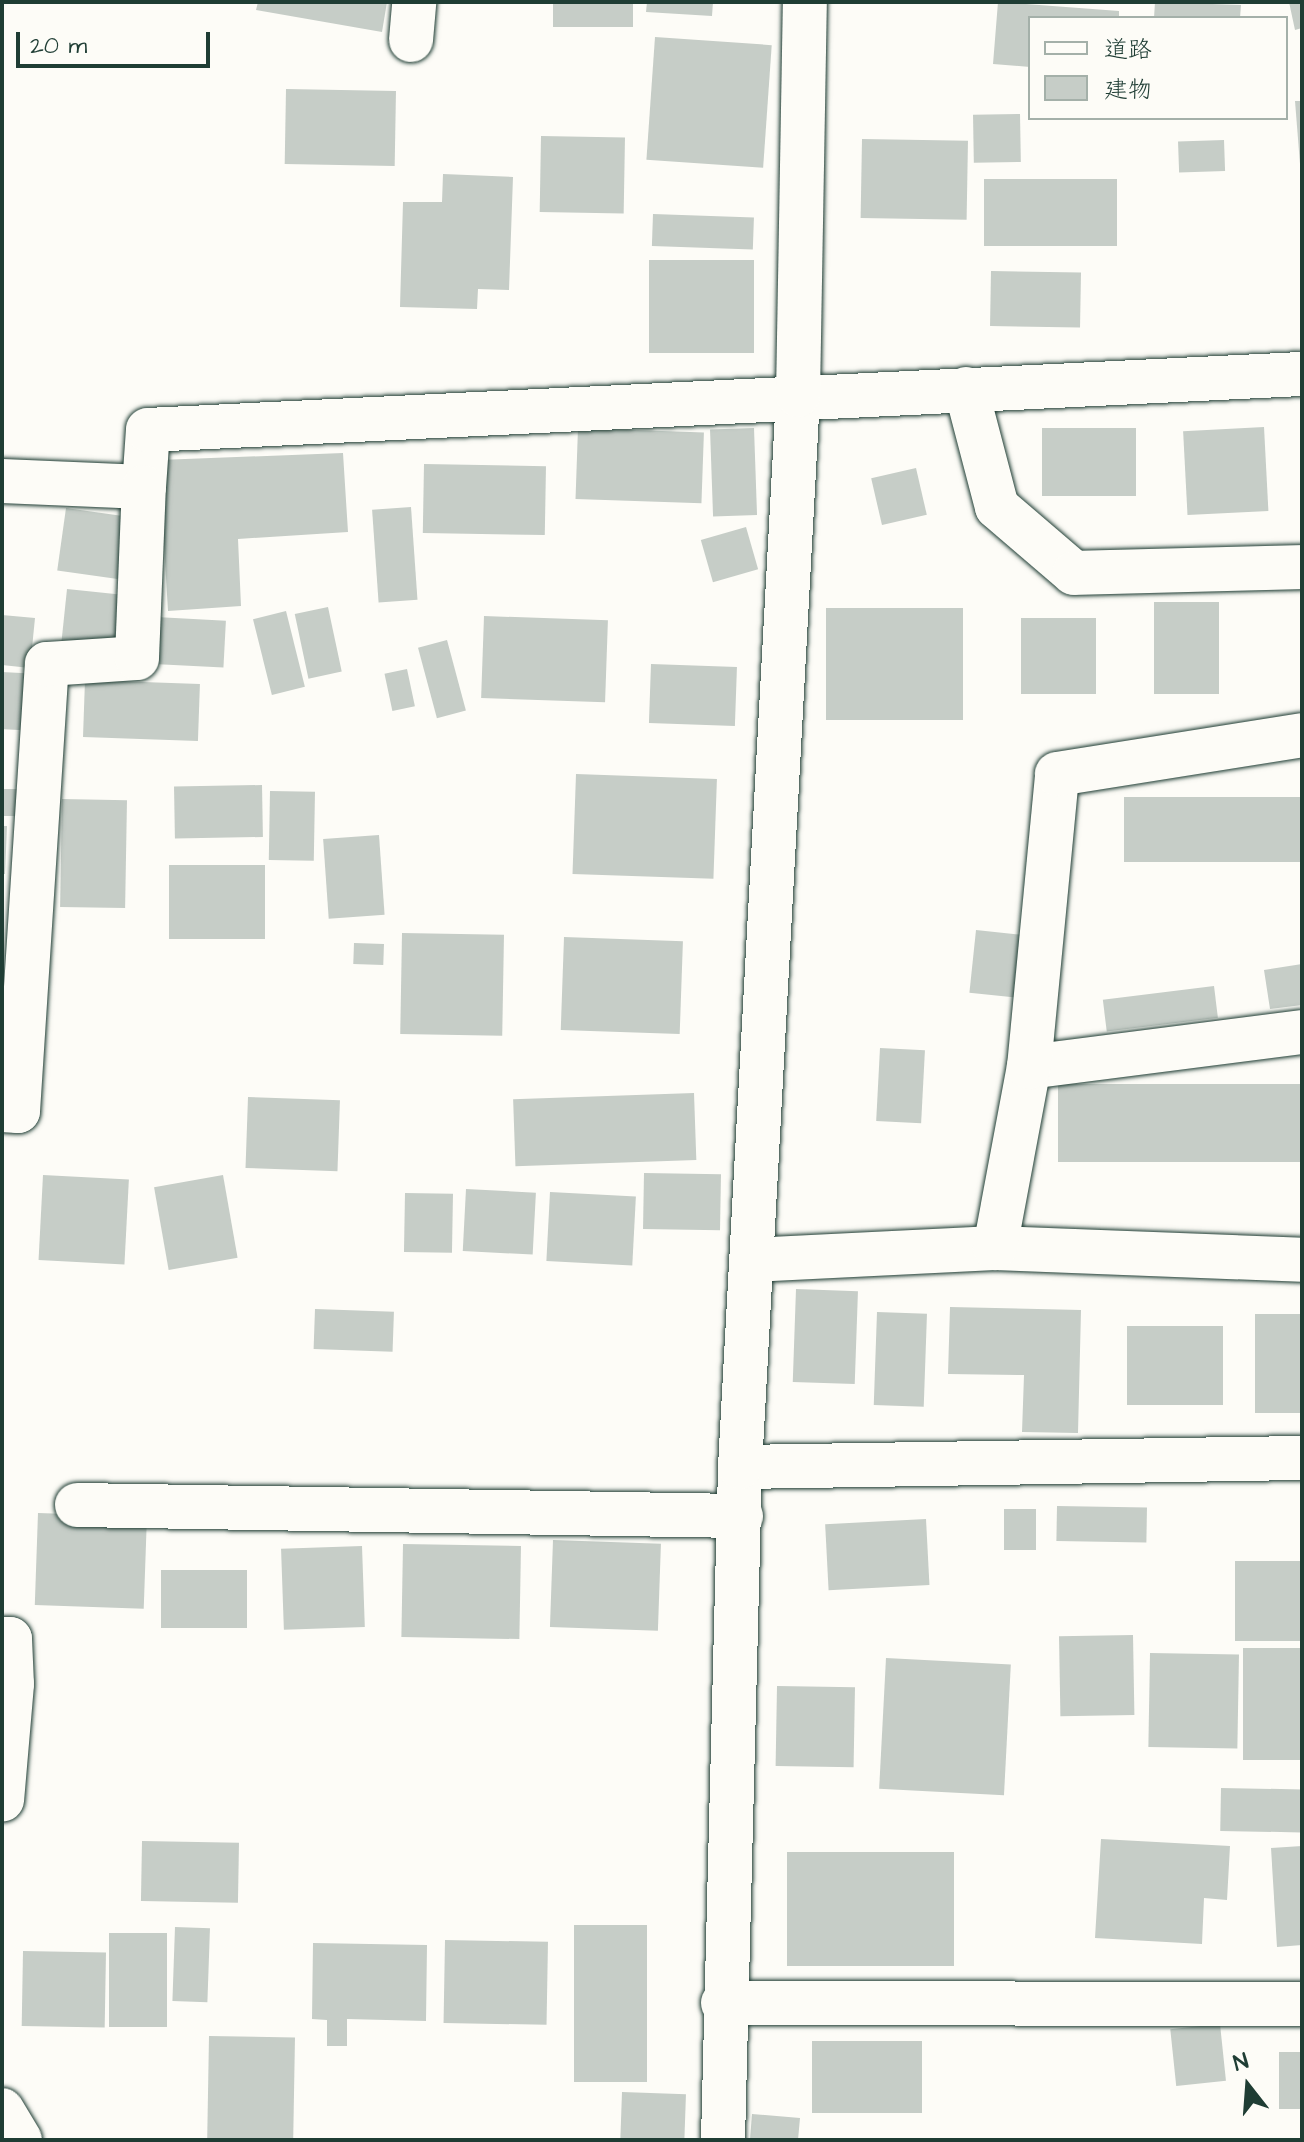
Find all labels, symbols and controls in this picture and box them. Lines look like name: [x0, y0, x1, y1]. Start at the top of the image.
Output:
scale bar: [20, 16, 214, 66]
legend: [1028, 16, 1288, 120]
text: 20 m: [30, 29, 87, 63]
text: 道路: [1104, 33, 1152, 67]
text: 建物: [1104, 73, 1152, 107]
north arrow: [1208, 2046, 1288, 2126]
text: N: [1230, 2046, 1252, 2079]

